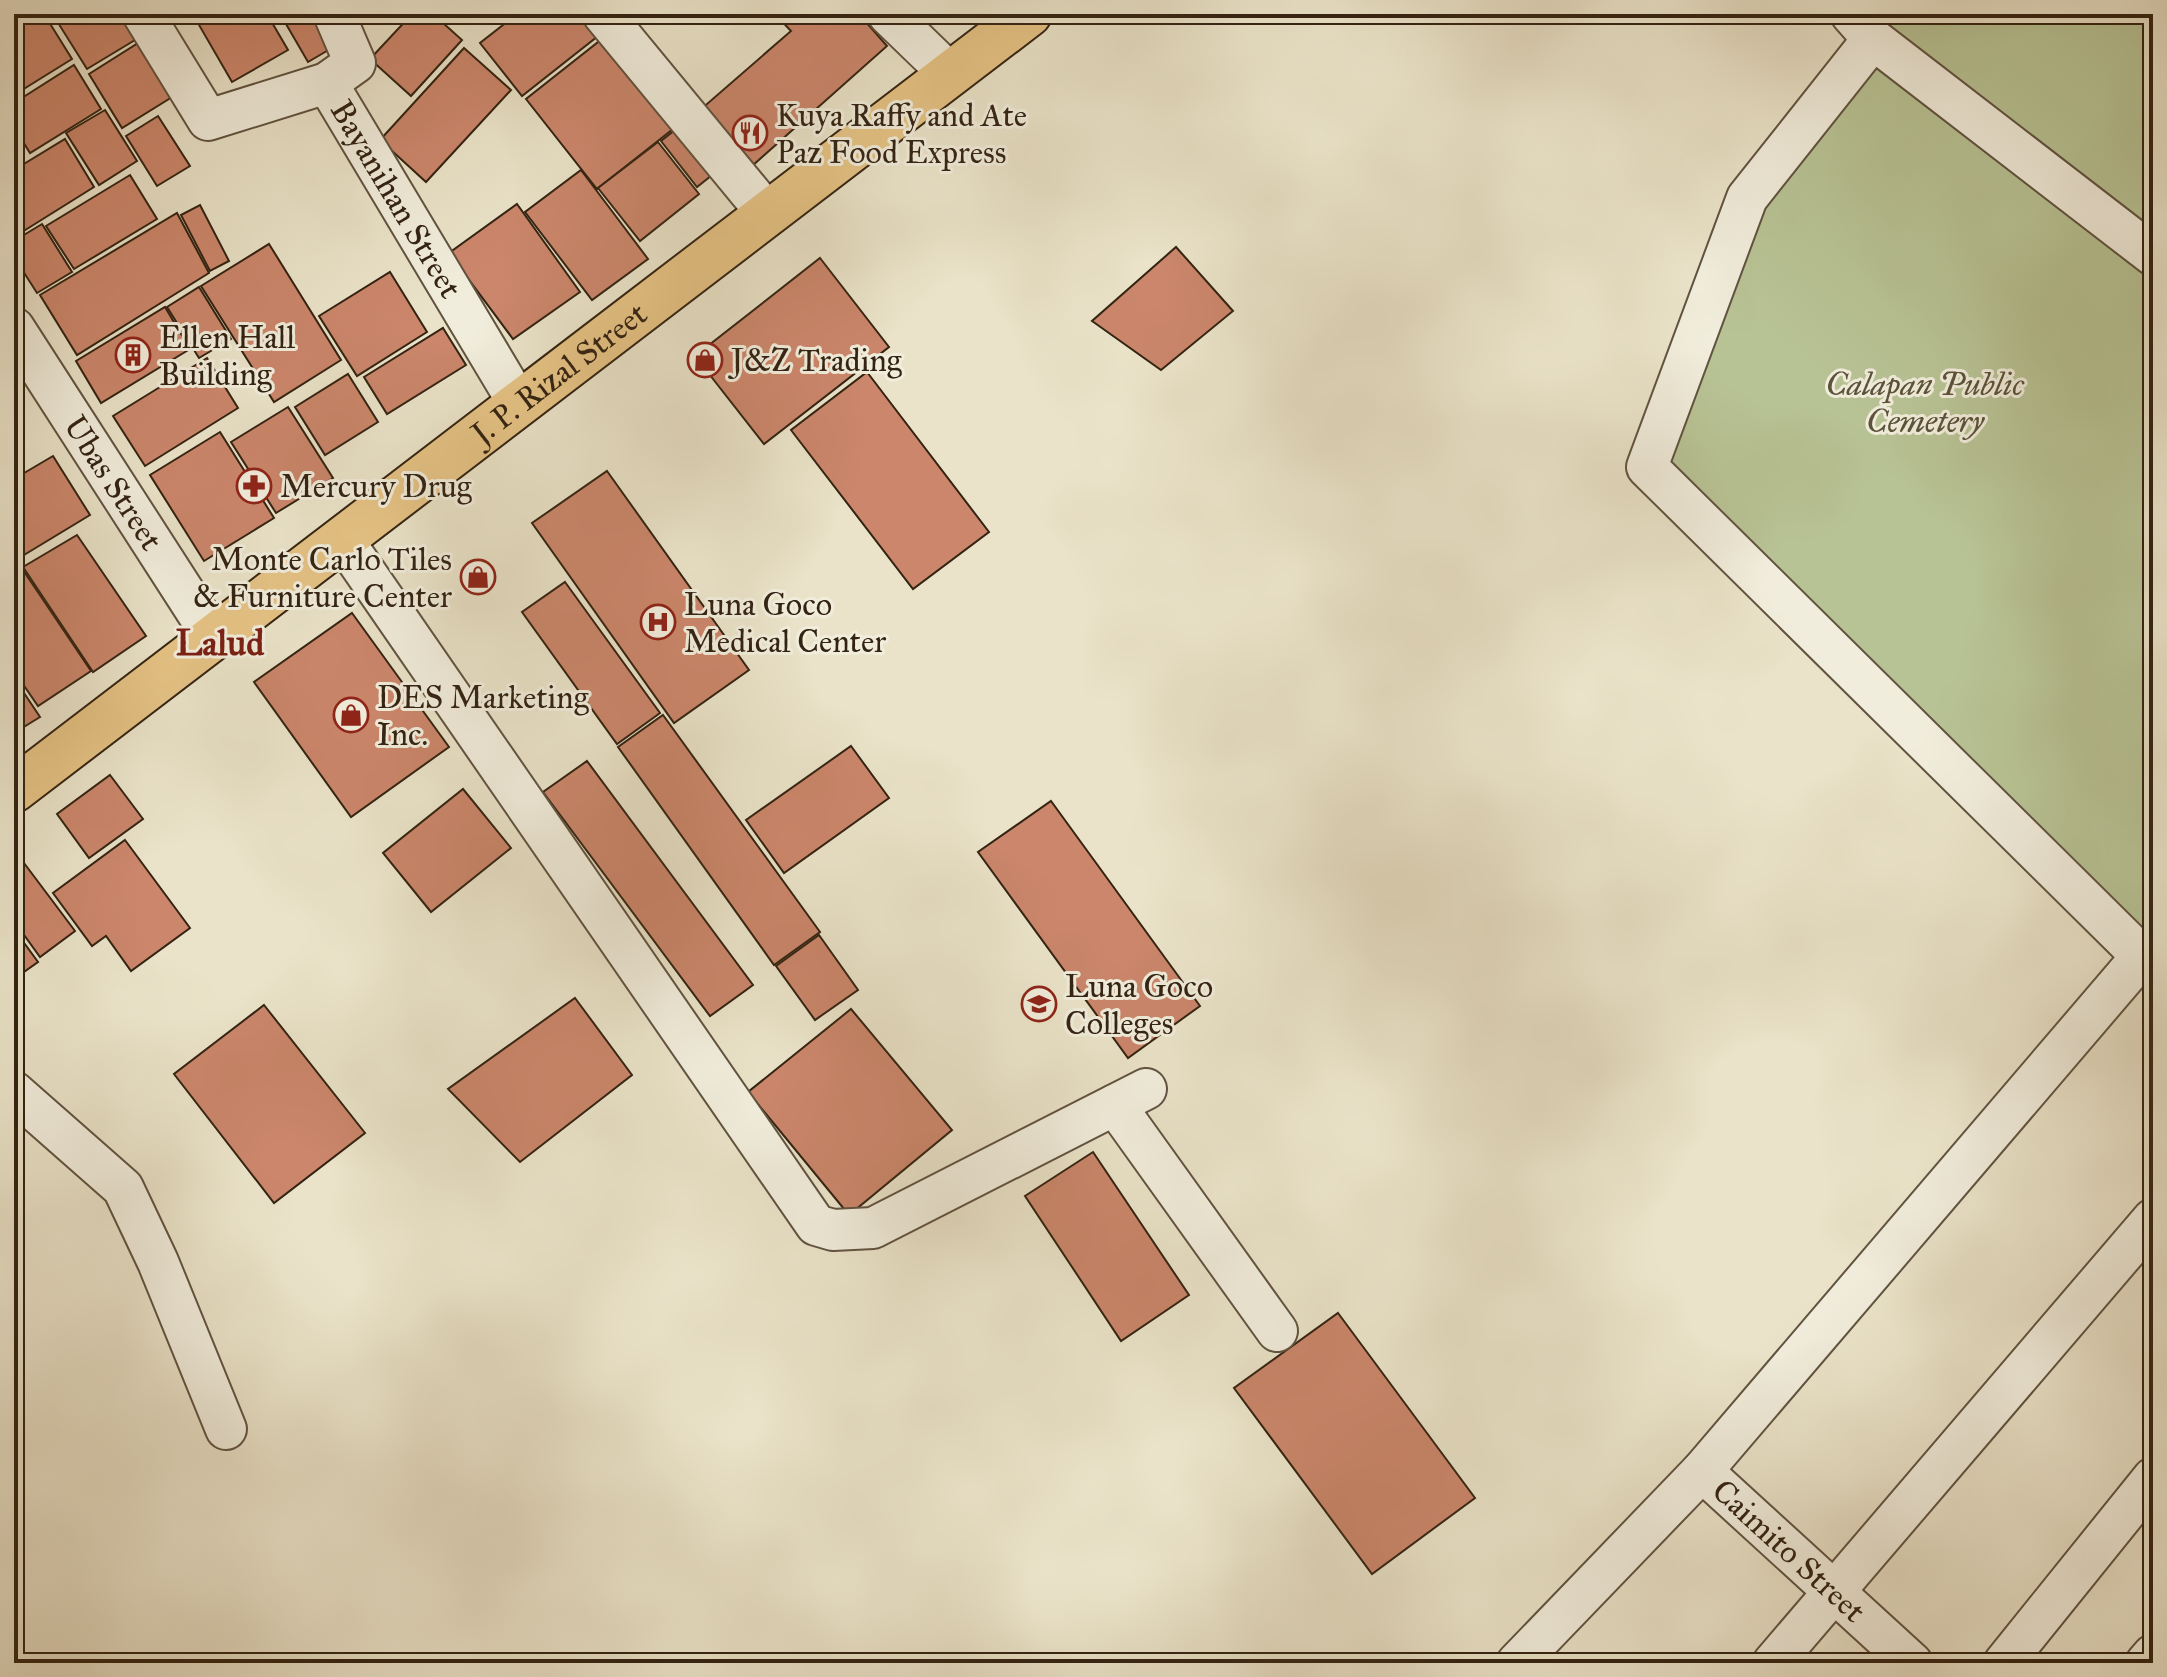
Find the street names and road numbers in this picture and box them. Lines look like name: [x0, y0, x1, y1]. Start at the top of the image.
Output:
street label: Bayanihan Street: [322, 93, 470, 305]
street label: J. P. Rizal Street: [461, 294, 655, 455]
street label: Ubas Street: [55, 408, 171, 558]
street label: Caimito Street: [1704, 1471, 1873, 1631]

